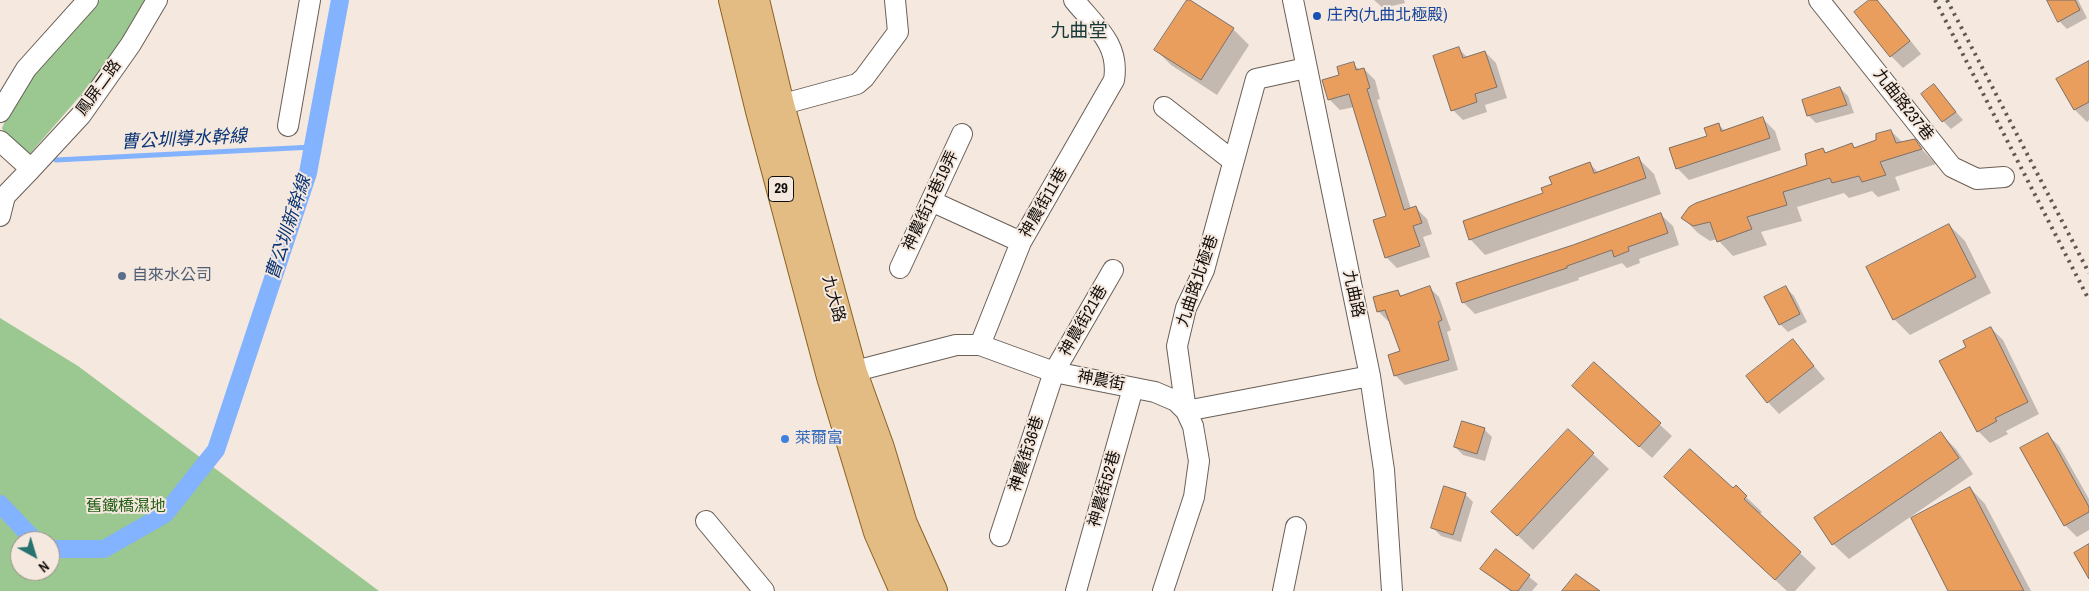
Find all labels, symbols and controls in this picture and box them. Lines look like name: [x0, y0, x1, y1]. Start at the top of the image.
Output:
place label: 庄內(九曲北極殿): [1327, 6, 1448, 26]
marker: 庄內(九曲北極殿): [1311, 10, 1323, 22]
district label: 九曲堂: [1051, 21, 1107, 43]
street label: 鳳屏二路: [72, 56, 126, 120]
street label: 九曲路237巷: [1869, 65, 1937, 145]
water label: 曹公圳導水幹線: [121, 126, 247, 154]
street label: 神農街11巷19弄: [899, 148, 963, 254]
street label: 神農街11巷: [1016, 165, 1072, 241]
water label: 曹公圳新幹線: [262, 173, 316, 283]
road number: 29: [768, 176, 794, 202]
street label: 九曲路北極巷: [1173, 232, 1223, 330]
place label: 自來水公司: [132, 266, 212, 286]
street label: 九曲路: [1339, 269, 1367, 319]
marker: 自來水公司: [116, 270, 128, 282]
street label: 九大路: [818, 273, 848, 325]
street label: 神農街21巷: [1056, 282, 1112, 360]
street label: 神農街: [1076, 367, 1126, 395]
street label: 神農街36巷: [1006, 414, 1048, 494]
place label: 萊爾富: [795, 429, 843, 449]
marker: 萊爾富: [779, 433, 791, 445]
street label: 神農街52巷: [1085, 449, 1125, 529]
park label: 舊鐵橋濕地: [86, 497, 166, 517]
north arrow: [10, 531, 60, 581]
text: N: [35, 557, 53, 576]

